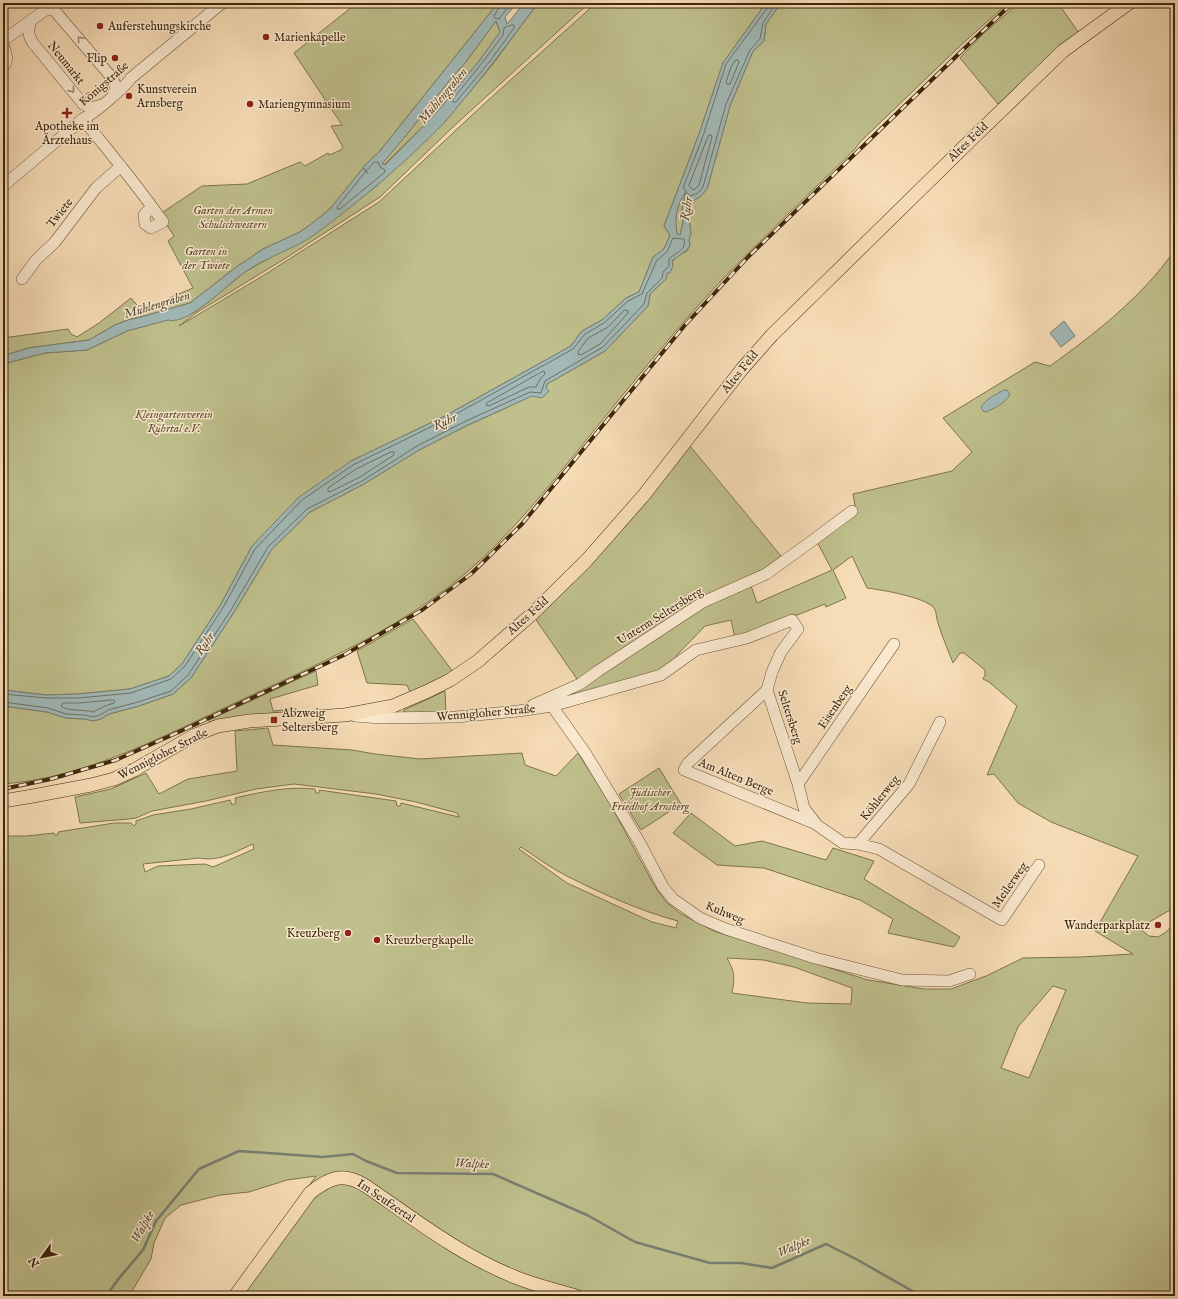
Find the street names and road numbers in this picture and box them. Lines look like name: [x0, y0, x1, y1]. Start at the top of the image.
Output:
street label: Neumarkt: [44, 38, 88, 88]
street label: Königstraße: [76, 58, 132, 110]
street label: Altes Feld: [944, 119, 992, 166]
street label: Twiete: [44, 195, 77, 231]
street label: Altes Feld: [718, 347, 762, 397]
street label: Unterm Seltersberg: [614, 583, 706, 648]
street label: Altes Feld: [503, 593, 552, 639]
street label: Eisenberg: [815, 681, 856, 732]
street label: Seltersberg: [774, 688, 806, 746]
street label: Wennigloher Straße: [436, 701, 536, 725]
street label: Wennigloher Straße: [116, 725, 211, 783]
street label: Am Alten Berge: [695, 755, 776, 799]
street label: Köhlerweg: [857, 772, 903, 824]
street label: Meilerweg: [989, 859, 1032, 911]
street label: Kuhweg: [703, 898, 747, 928]
street label: Im Seufzertal: [354, 1176, 419, 1226]

